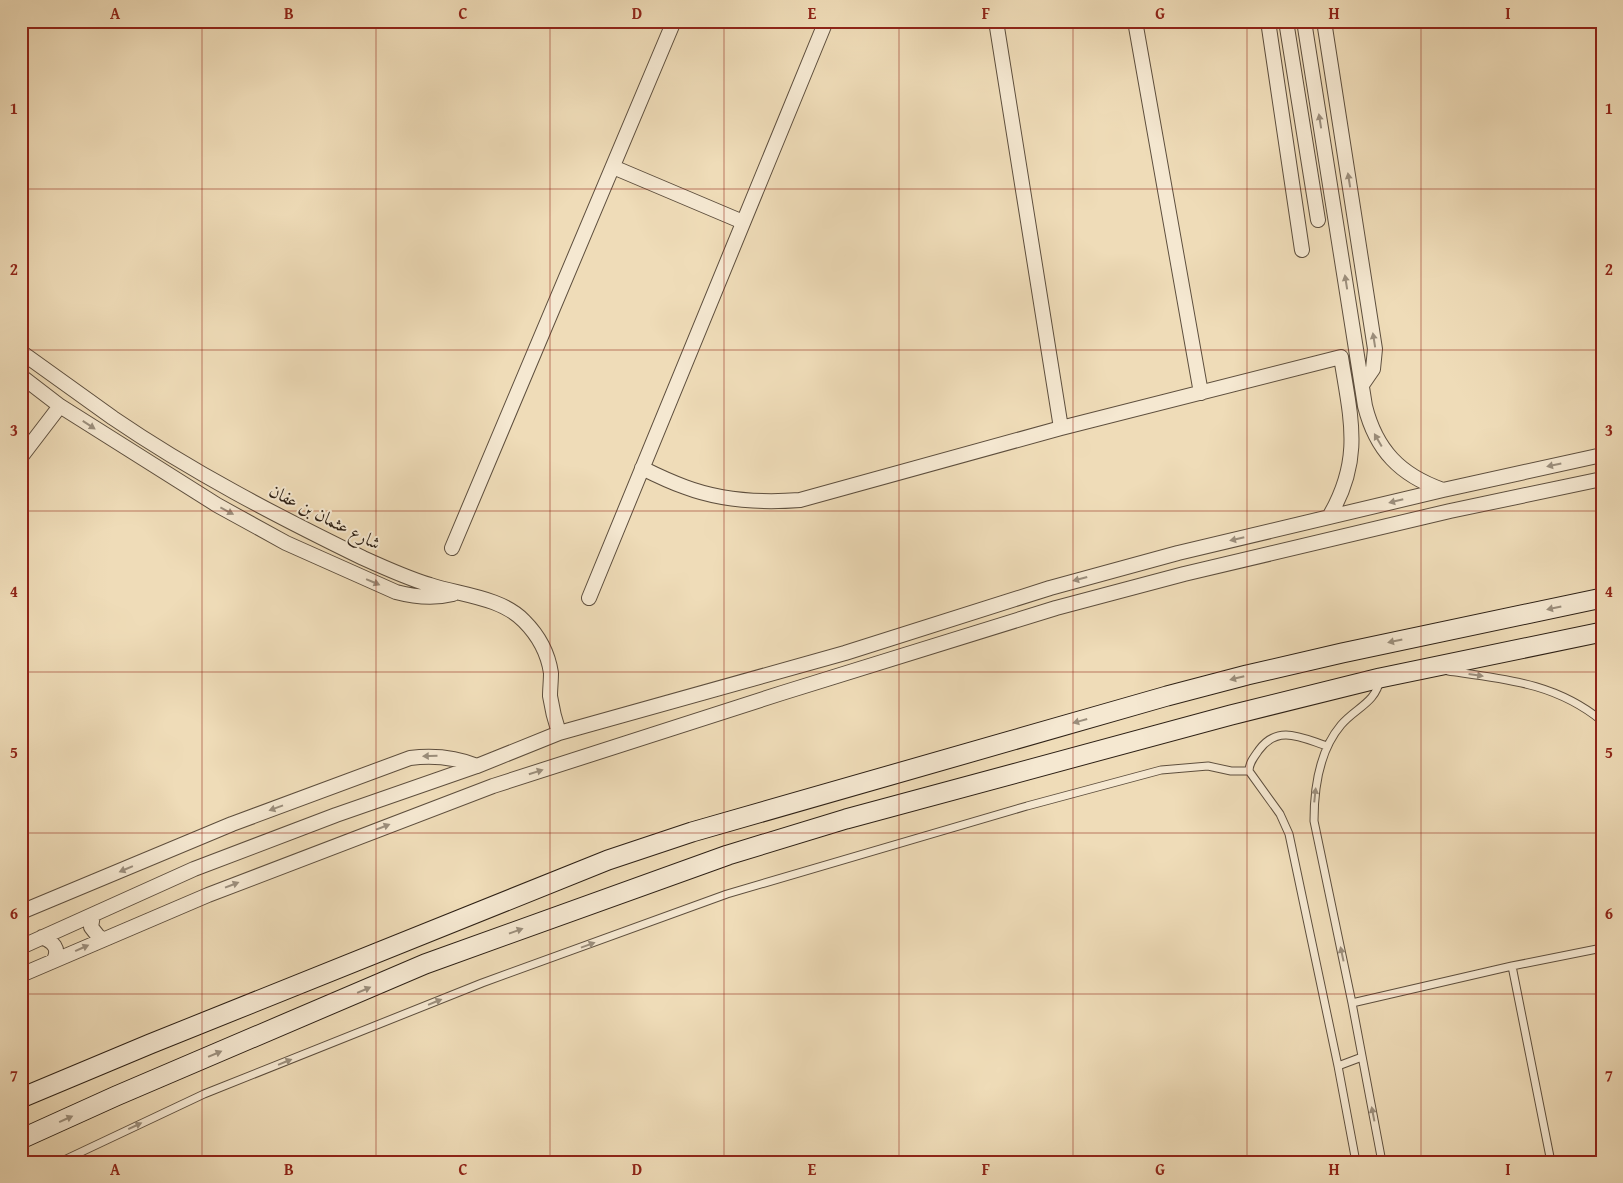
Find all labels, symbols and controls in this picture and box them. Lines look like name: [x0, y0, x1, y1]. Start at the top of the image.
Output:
text: A: [110, 1, 121, 25]
text: B: [284, 1, 294, 25]
text: C: [458, 1, 468, 25]
text: D: [632, 1, 642, 25]
text: E: [808, 1, 817, 25]
text: F: [982, 1, 990, 25]
text: G: [1155, 1, 1165, 25]
text: H: [1328, 1, 1340, 25]
text: I: [1505, 1, 1511, 25]
text: 1: [10, 96, 18, 120]
text: 1: [1605, 96, 1613, 120]
one-way arrow: [1316, 113, 1324, 129]
one-way arrow: [1345, 171, 1353, 187]
text: 2: [10, 257, 18, 281]
text: 2: [1605, 257, 1613, 281]
one-way arrow: [1341, 273, 1349, 289]
one-way arrow: [1370, 332, 1378, 348]
text: 3: [10, 418, 18, 442]
text: 3: [1605, 418, 1613, 442]
one-way arrow: [83, 420, 96, 430]
one-way arrow: [1374, 433, 1383, 447]
one-way arrow: [1546, 462, 1562, 470]
street label: شارع عثمان بن عفان: [264, 477, 386, 558]
one-way arrow: [1388, 497, 1403, 505]
one-way arrow: [220, 507, 234, 515]
one-way arrow: [1230, 535, 1245, 543]
one-way arrow: [1073, 576, 1088, 584]
one-way arrow: [366, 578, 380, 586]
text: 4: [10, 579, 18, 603]
text: 4: [1605, 579, 1613, 603]
one-way arrow: [1546, 604, 1562, 612]
one-way arrow: [1388, 637, 1403, 645]
one-way arrow: [1468, 671, 1484, 679]
one-way arrow: [1229, 674, 1244, 682]
one-way arrow: [1072, 717, 1087, 725]
text: 5: [10, 740, 18, 764]
text: 5: [1605, 740, 1613, 764]
one-way arrow: [422, 753, 438, 761]
one-way arrow: [529, 767, 544, 775]
one-way arrow: [1311, 786, 1319, 802]
one-way arrow: [269, 804, 283, 812]
one-way arrow: [376, 823, 391, 830]
one-way arrow: [119, 865, 133, 873]
one-way arrow: [225, 881, 239, 889]
text: 6: [10, 901, 18, 925]
text: 6: [1605, 901, 1613, 925]
one-way arrow: [508, 927, 523, 934]
one-way arrow: [580, 941, 595, 948]
one-way arrow: [75, 944, 89, 952]
one-way arrow: [1337, 946, 1345, 962]
one-way arrow: [357, 986, 372, 994]
one-way arrow: [428, 997, 443, 1005]
one-way arrow: [208, 1049, 222, 1057]
one-way arrow: [278, 1058, 293, 1066]
text: 7: [10, 1063, 18, 1087]
text: 7: [1605, 1063, 1613, 1087]
one-way arrow: [1368, 1105, 1376, 1121]
one-way arrow: [59, 1114, 73, 1122]
one-way arrow: [128, 1122, 143, 1131]
text: A: [110, 1157, 121, 1181]
text: B: [284, 1157, 294, 1181]
text: C: [458, 1157, 468, 1181]
text: D: [632, 1157, 642, 1181]
text: E: [808, 1157, 817, 1181]
text: F: [982, 1157, 990, 1181]
text: G: [1155, 1157, 1165, 1181]
text: H: [1328, 1157, 1340, 1181]
text: I: [1505, 1157, 1511, 1181]

